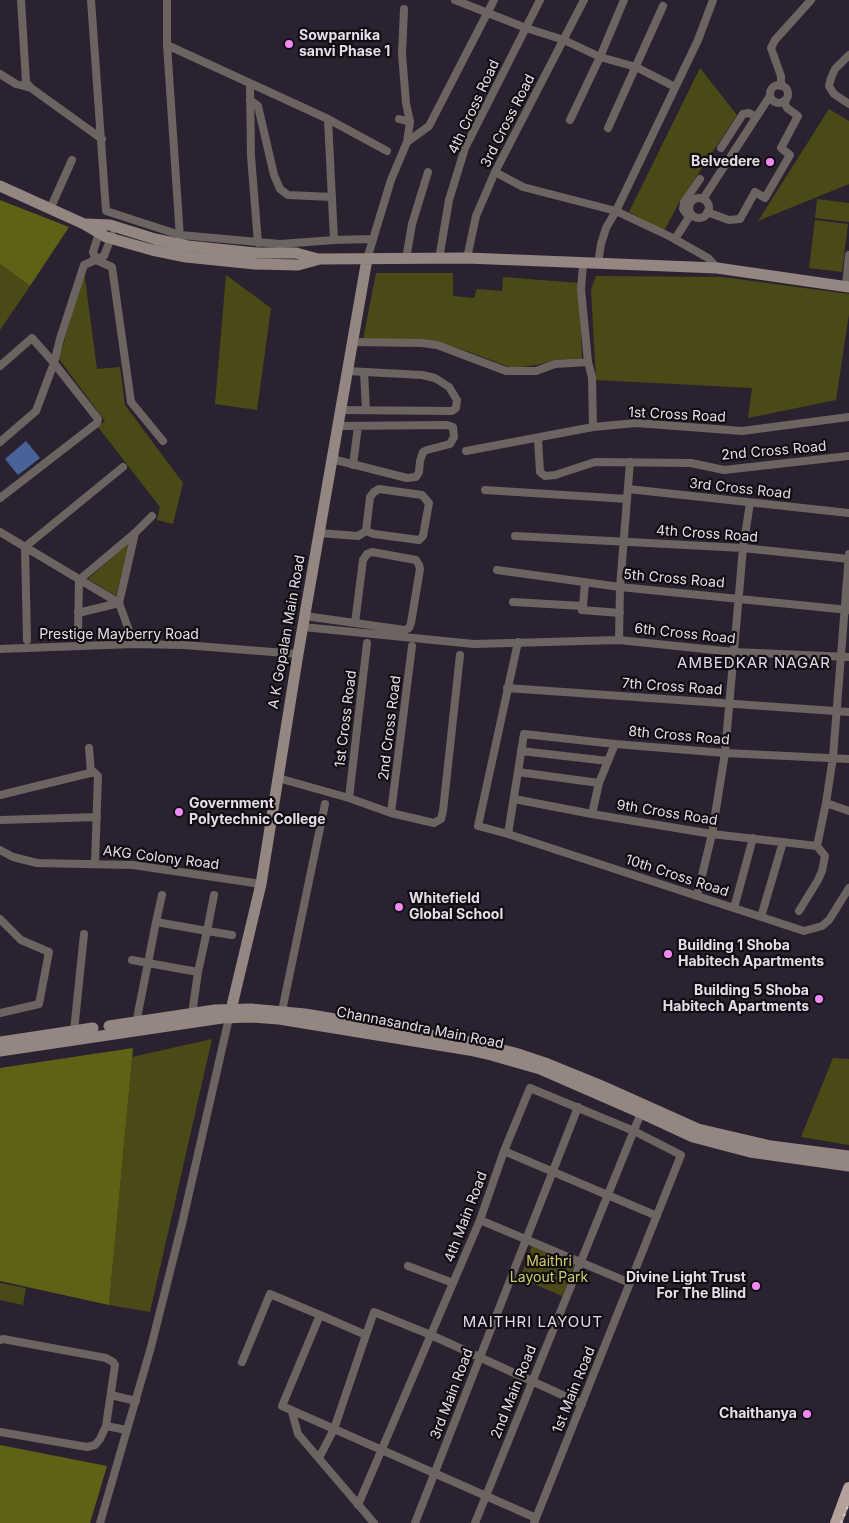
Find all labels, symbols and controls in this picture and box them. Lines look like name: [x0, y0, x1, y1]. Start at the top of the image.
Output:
place label: Sowparnika sanvi Phase 1: [299, 28, 390, 60]
marker: Sowparnika sanvi Phase 1: [283, 38, 295, 50]
street label: 4th Cross Road: [445, 57, 503, 157]
street label: 3rd Cross Road: [477, 72, 539, 170]
place label: Belvedere: [691, 154, 760, 170]
marker: Belvedere: [764, 156, 776, 168]
street label: 1st Cross Road: [628, 404, 726, 426]
street label: 2nd Cross Road: [721, 438, 827, 464]
street label: 3rd Cross Road: [688, 475, 792, 503]
street label: 4th Cross Road: [656, 522, 758, 546]
street label: A K Gopalan Main Road: [265, 554, 309, 710]
street label: 5th Cross Road: [623, 566, 725, 592]
street label: 6th Cross Road: [634, 620, 736, 648]
street label: Prestige Mayberry Road: [39, 627, 199, 643]
district label: AMBEDKAR NAGAR: [675, 654, 833, 672]
street label: 1st Cross Road: [332, 669, 360, 769]
street label: 2nd Cross Road: [375, 675, 405, 781]
street label: 7th Cross Road: [621, 675, 723, 699]
street label: 8th Cross Road: [628, 723, 730, 749]
place label: Government Polytechnic College: [189, 796, 326, 829]
street label: 9th Cross Road: [615, 797, 719, 829]
marker: Government Polytechnic College: [173, 806, 185, 818]
street label: AKG Colony Road: [102, 843, 220, 873]
street label: 10th Cross Road: [623, 851, 731, 901]
place label: Whitefield Global School: [409, 891, 503, 924]
marker: Whitefield Global School: [393, 901, 405, 913]
place label: Building 1 Shoba Habitech Apartments: [678, 938, 824, 970]
marker: Building 1 Shoba Habitech Apartments: [662, 948, 674, 960]
place label: Building 5 Shoba Habitech Apartments: [663, 983, 809, 1016]
marker: Building 5 Shoba Habitech Apartments: [813, 993, 825, 1005]
street label: Channasandra Main Road: [335, 1004, 505, 1052]
street label: 4th Main Road: [441, 1169, 491, 1265]
park label: Maithri Layout Park: [510, 1254, 588, 1286]
place label: Divine Light Trust For The Blind: [626, 1270, 746, 1302]
marker: Divine Light Trust For The Blind: [750, 1280, 762, 1292]
district label: MAITHRI LAYOUT: [461, 1313, 605, 1331]
street label: 2nd Main Road: [488, 1343, 540, 1441]
street label: 1st Main Road: [549, 1344, 599, 1436]
street label: 3rd Main Road: [427, 1346, 477, 1442]
place label: Chaithanya: [719, 1406, 797, 1422]
marker: Chaithanya: [801, 1408, 813, 1420]

